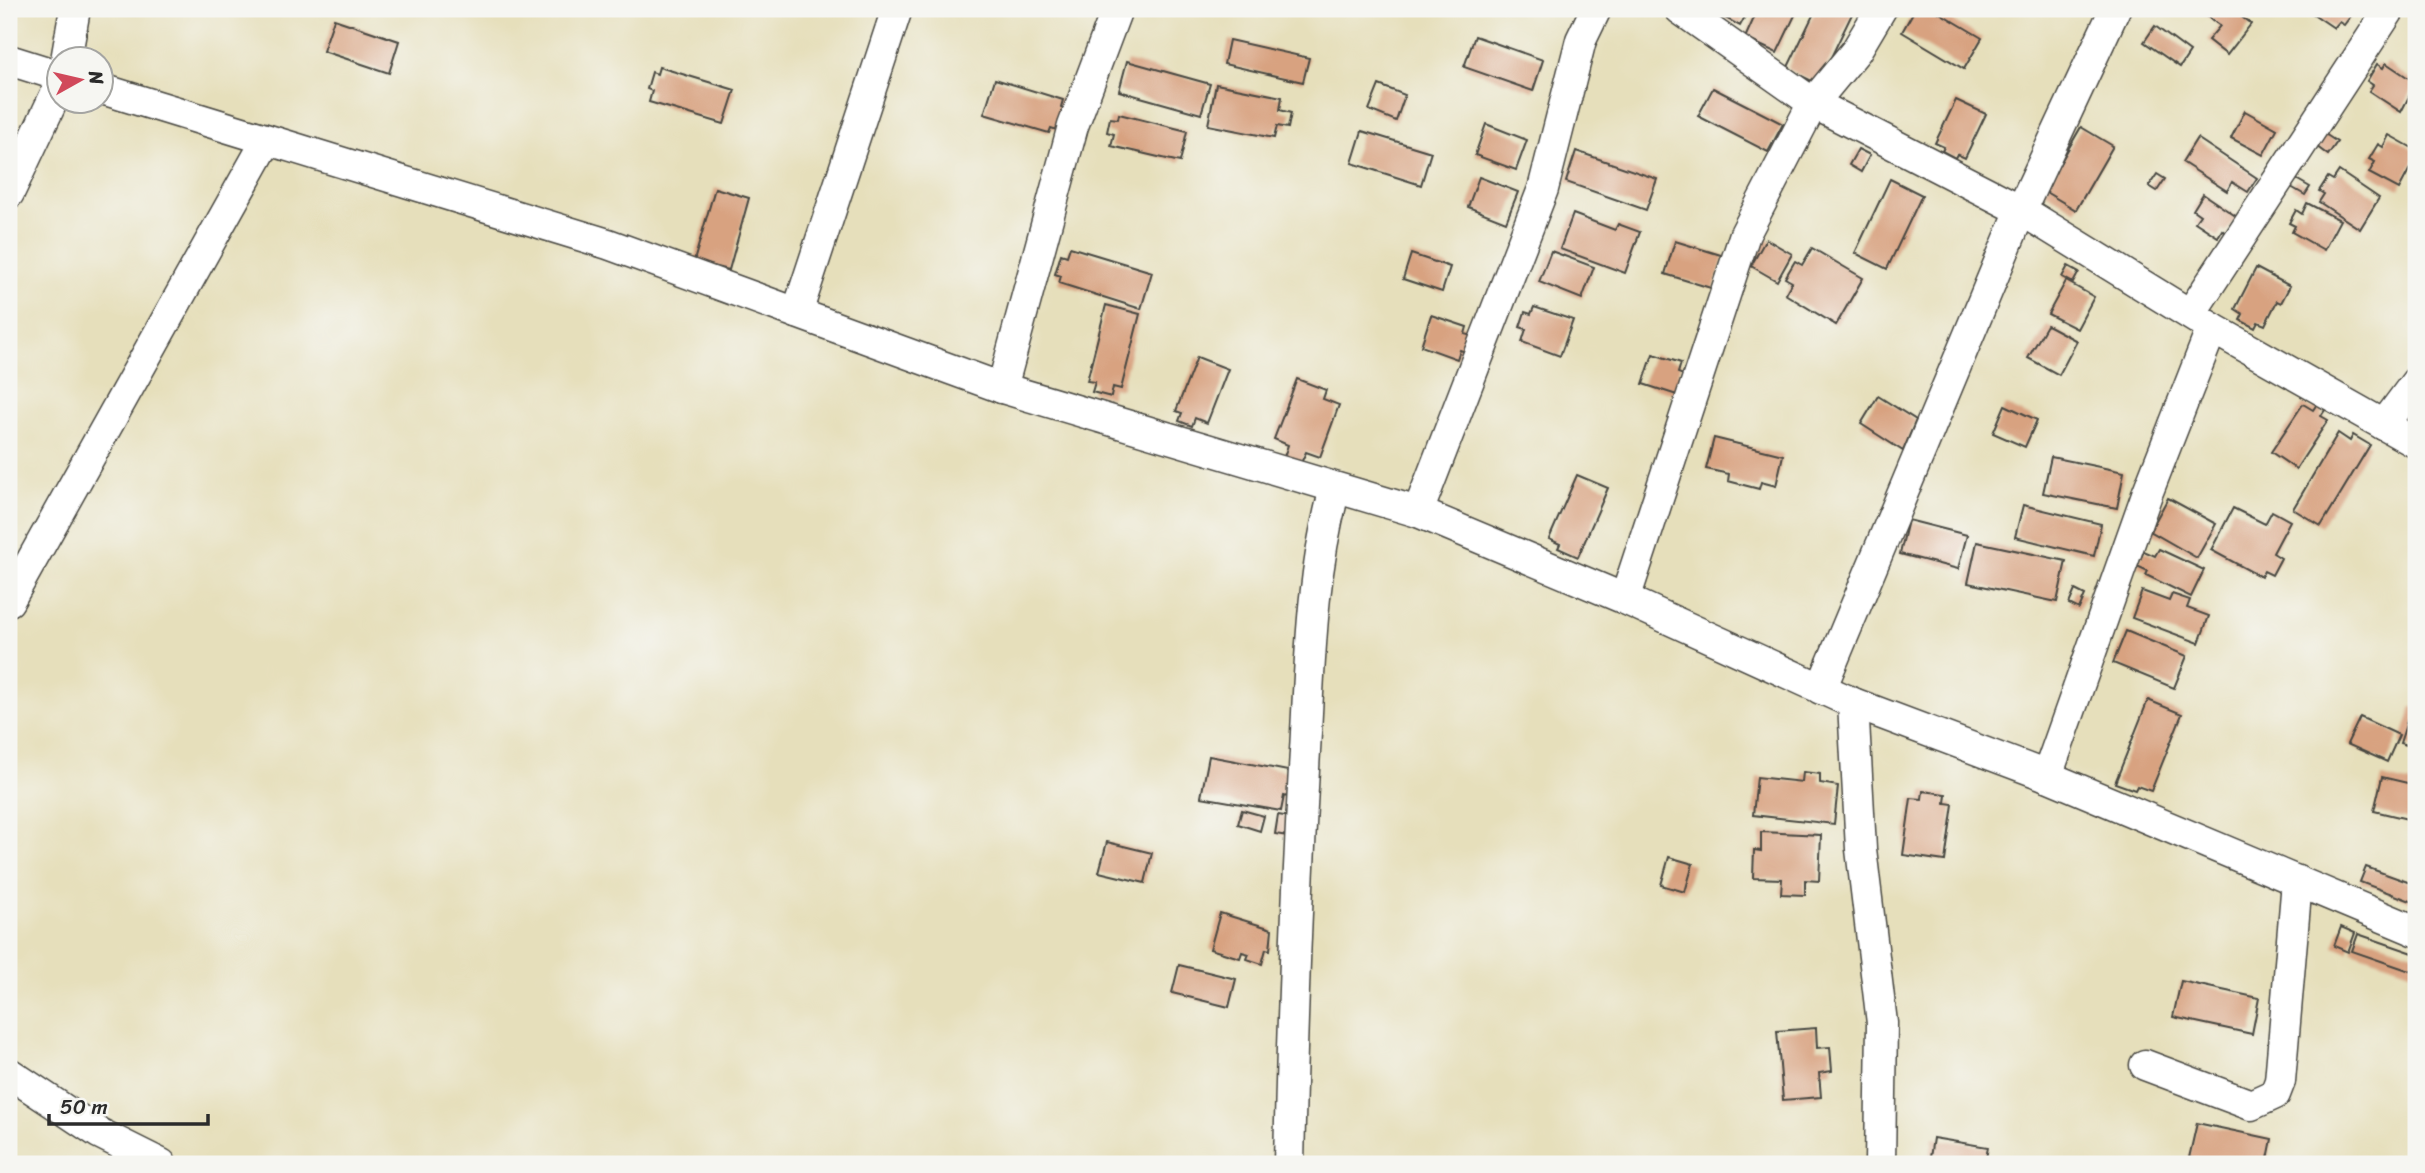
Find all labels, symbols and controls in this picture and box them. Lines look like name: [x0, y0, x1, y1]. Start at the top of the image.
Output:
north arrow: [46, 46, 116, 116]
text: N: [79, 68, 114, 87]
scale bar: [49, 1082, 208, 1126]
text: 50 m: [60, 1088, 108, 1126]

